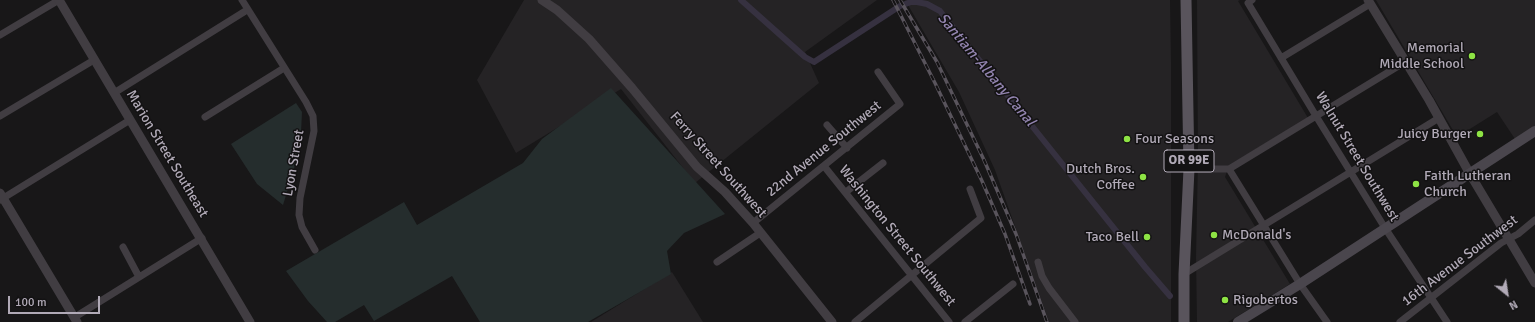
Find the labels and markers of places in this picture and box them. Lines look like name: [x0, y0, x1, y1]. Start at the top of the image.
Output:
place label: Memorial Middle School: [1379, 40, 1464, 72]
marker: Memorial Middle School: [1467, 51, 1477, 61]
place label: Juicy Burger: [1397, 126, 1472, 142]
marker: Juicy Burger: [1475, 129, 1485, 139]
place label: Four Seasons: [1135, 131, 1214, 147]
marker: Four Seasons: [1122, 134, 1132, 144]
place label: Dutch Bros. Coffee: [1066, 161, 1135, 194]
place label: Faith Lutheran Church: [1424, 168, 1511, 200]
marker: Dutch Bros. Coffee: [1138, 172, 1148, 182]
marker: Faith Lutheran Church: [1411, 179, 1421, 189]
place label: McDonald's: [1222, 227, 1291, 243]
place label: Taco Bell: [1086, 229, 1139, 245]
marker: McDonald's: [1209, 230, 1219, 240]
marker: Taco Bell: [1142, 232, 1152, 242]
place label: Rigobertos: [1233, 292, 1298, 308]
marker: Rigobertos: [1220, 295, 1230, 305]

